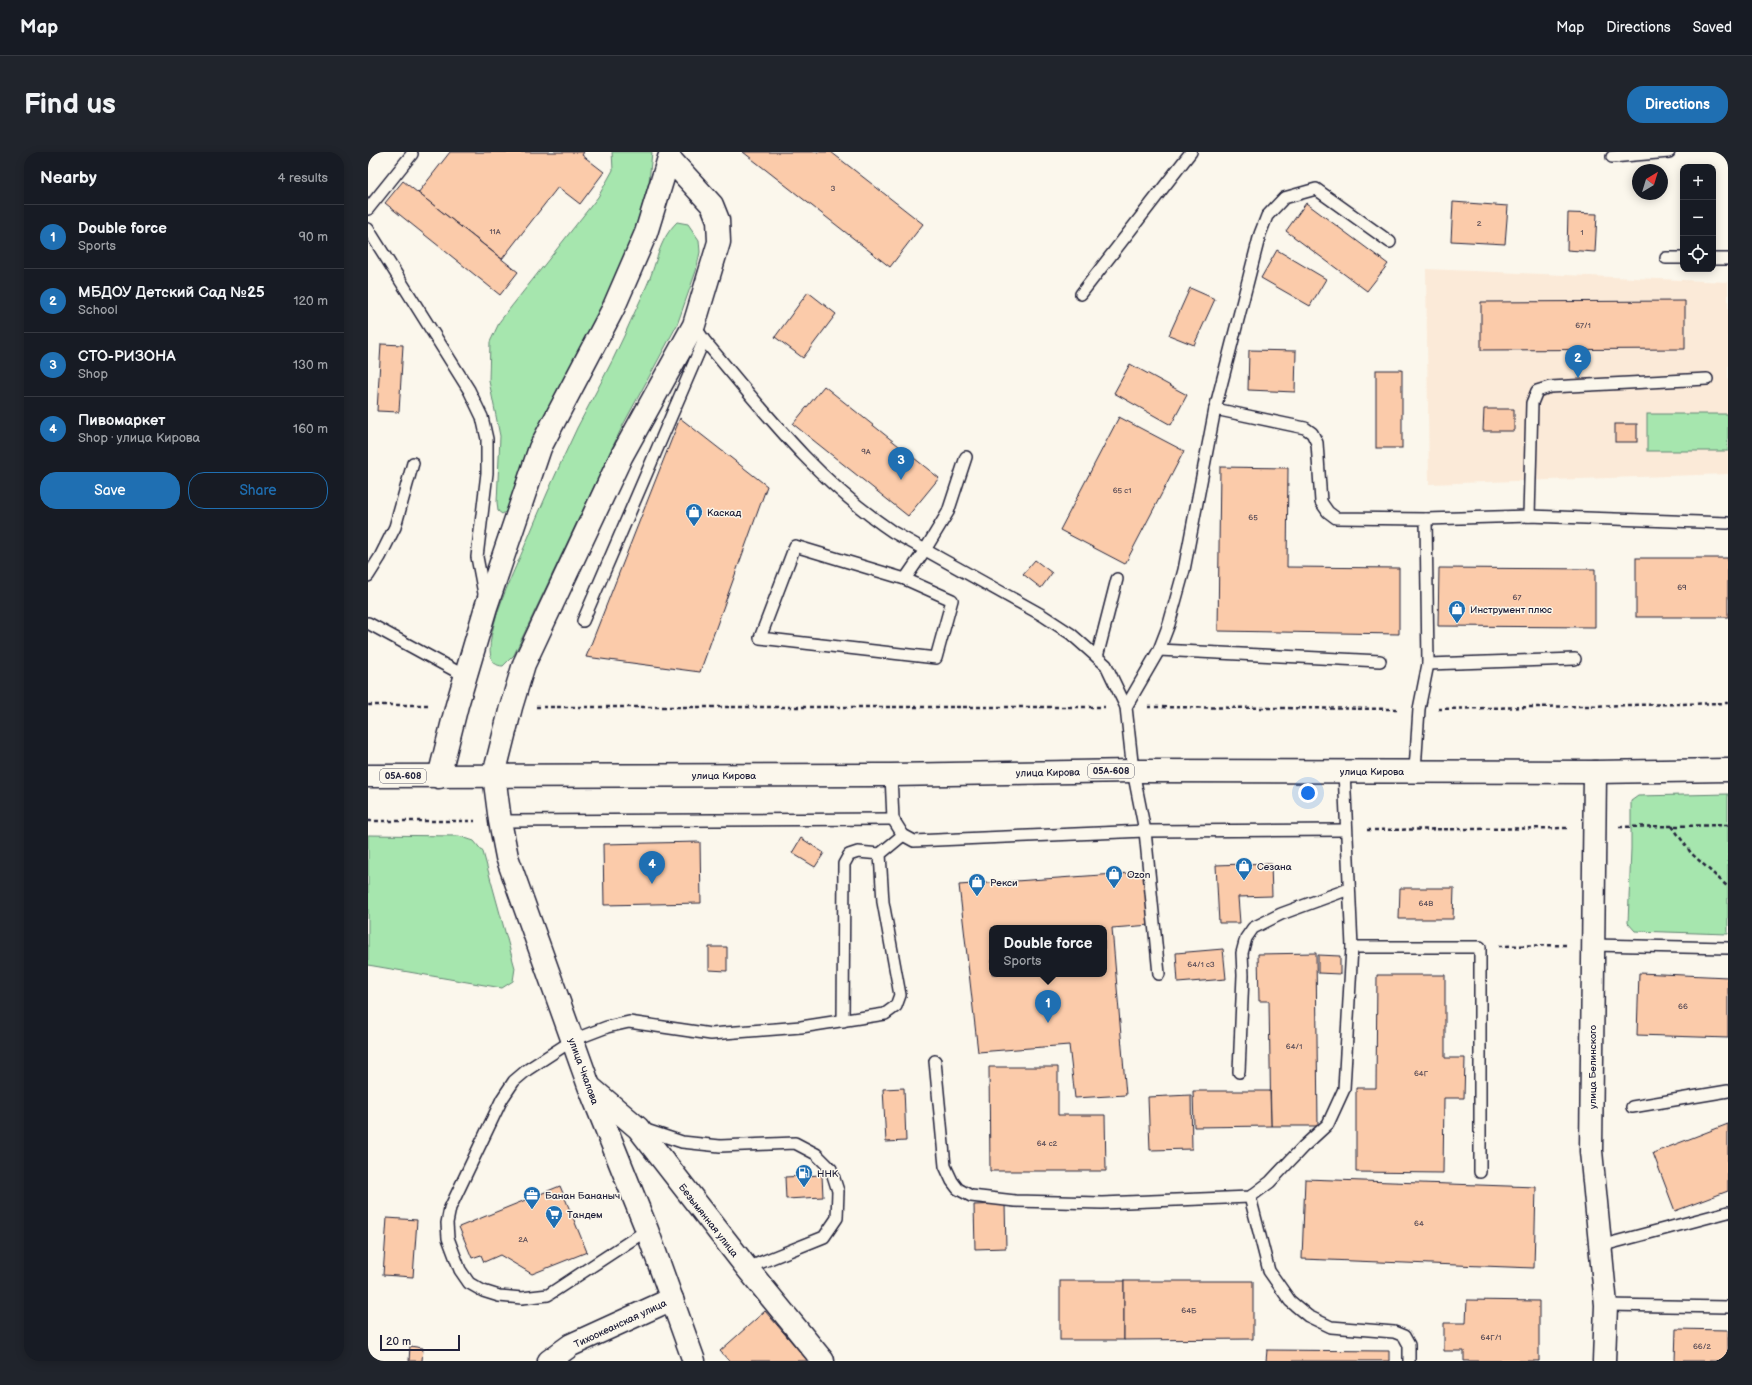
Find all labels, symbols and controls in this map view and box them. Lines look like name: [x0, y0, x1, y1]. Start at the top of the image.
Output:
text: Map: [20, 16, 58, 39]
text: Map: [1556, 19, 1584, 36]
text: Directions: [1606, 19, 1671, 36]
text: Saved: [1693, 19, 1732, 36]
button: Directions: [1627, 86, 1728, 123]
text: Find us: [24, 88, 116, 121]
north arrow: [1632, 164, 1668, 200]
map controls: [1680, 164, 1716, 272]
button: +: [1680, 164, 1716, 200]
text: Nearby: [40, 168, 97, 188]
text: 4 results: [278, 170, 328, 186]
house number: 3: [831, 184, 836, 193]
button: −: [1680, 200, 1716, 236]
text: Double force: [78, 219, 167, 238]
house number: 2: [1477, 219, 1482, 228]
house number: 11А: [489, 227, 501, 236]
house number: 1: [1580, 228, 1584, 237]
text: 1: [50, 229, 56, 245]
text: 90 m: [299, 229, 328, 245]
button: locate: [1680, 236, 1716, 272]
text: Sports: [78, 238, 116, 254]
text: МБДОУ Детский Сад №25: [78, 283, 265, 302]
text: 2: [49, 293, 57, 309]
text: 120 m: [293, 293, 328, 309]
text: School: [78, 302, 118, 318]
house number: 67/1: [1575, 321, 1591, 330]
pin: 2: [1565, 345, 1591, 378]
text: СТО-РИЗОНА: [78, 347, 176, 366]
text: 3: [49, 357, 57, 373]
text: 130 m: [293, 357, 328, 373]
text: Shop: [78, 366, 108, 382]
text: Пивомаркет: [78, 411, 165, 430]
text: 4: [49, 421, 57, 437]
text: 160 m: [293, 421, 328, 437]
text: Shop · улица Кирова: [78, 430, 200, 446]
house number: 9А: [861, 447, 871, 456]
pin: 3: [888, 447, 914, 480]
button: Save: [40, 472, 180, 509]
button: Share: [188, 472, 328, 509]
house number: 65 с1: [1113, 486, 1131, 495]
shop icon: Каскад: [684, 502, 704, 527]
place label: Каскад: [707, 507, 741, 519]
house number: 65: [1248, 513, 1258, 522]
house number: 69: [1677, 583, 1687, 592]
house number: 67: [1513, 593, 1521, 602]
shop icon: Инструмент плюс: [1447, 599, 1467, 624]
place label: Инструмент плюс: [1470, 604, 1552, 616]
road number: 05А-608: [1088, 764, 1134, 778]
street label: улица Кирова: [1016, 766, 1080, 780]
street label: улица Кирова: [1340, 766, 1404, 778]
road number: 05А-608: [380, 769, 426, 783]
street label: улица Кирова: [692, 770, 756, 782]
your location: [1298, 783, 1318, 803]
pin: 4: [639, 851, 665, 884]
shop icon: Сезана: [1234, 856, 1254, 881]
place label: Сезана: [1257, 861, 1292, 873]
shop icon: Ozon: [1104, 864, 1124, 889]
place label: Ozon: [1127, 869, 1151, 881]
shop icon: Рекси: [967, 872, 987, 897]
place label: Рекси: [990, 877, 1018, 889]
house number: 64В: [1419, 899, 1433, 908]
popup: [989, 925, 1107, 977]
text: Double force: [1004, 934, 1092, 953]
text: Sports: [1004, 953, 1042, 969]
house number: 64/1 с3: [1187, 960, 1215, 969]
pin: 1: [1035, 990, 1061, 1023]
house number: 66: [1678, 1002, 1688, 1011]
street label: улица Белинского: [1587, 1025, 1599, 1109]
street label: улица Чкалова: [565, 1036, 601, 1106]
house number: 64/1: [1286, 1042, 1302, 1051]
house number: 64Г: [1414, 1069, 1429, 1078]
house number: 64 с2: [1037, 1139, 1058, 1148]
fuel station icon: ННК: [794, 1163, 814, 1188]
place label: ННК: [817, 1168, 839, 1180]
street label: Безымянная улица: [676, 1182, 741, 1260]
office icon: Банан Бананыч: [522, 1185, 542, 1210]
place label: Банан Бананыч: [545, 1190, 620, 1202]
supermarket icon: Тандем: [544, 1204, 564, 1229]
place label: Тандем: [567, 1209, 603, 1221]
house number: 64: [1414, 1219, 1424, 1228]
house number: 2А: [518, 1235, 528, 1244]
street label: Тихоокеанская улица: [572, 1297, 669, 1351]
house number: 64Б: [1181, 1306, 1197, 1315]
scale bar: [380, 1333, 460, 1352]
house number: 64Г/1: [1481, 1333, 1501, 1342]
text: 20 m: [386, 1335, 411, 1348]
house number: 66/2: [1693, 1342, 1711, 1351]

